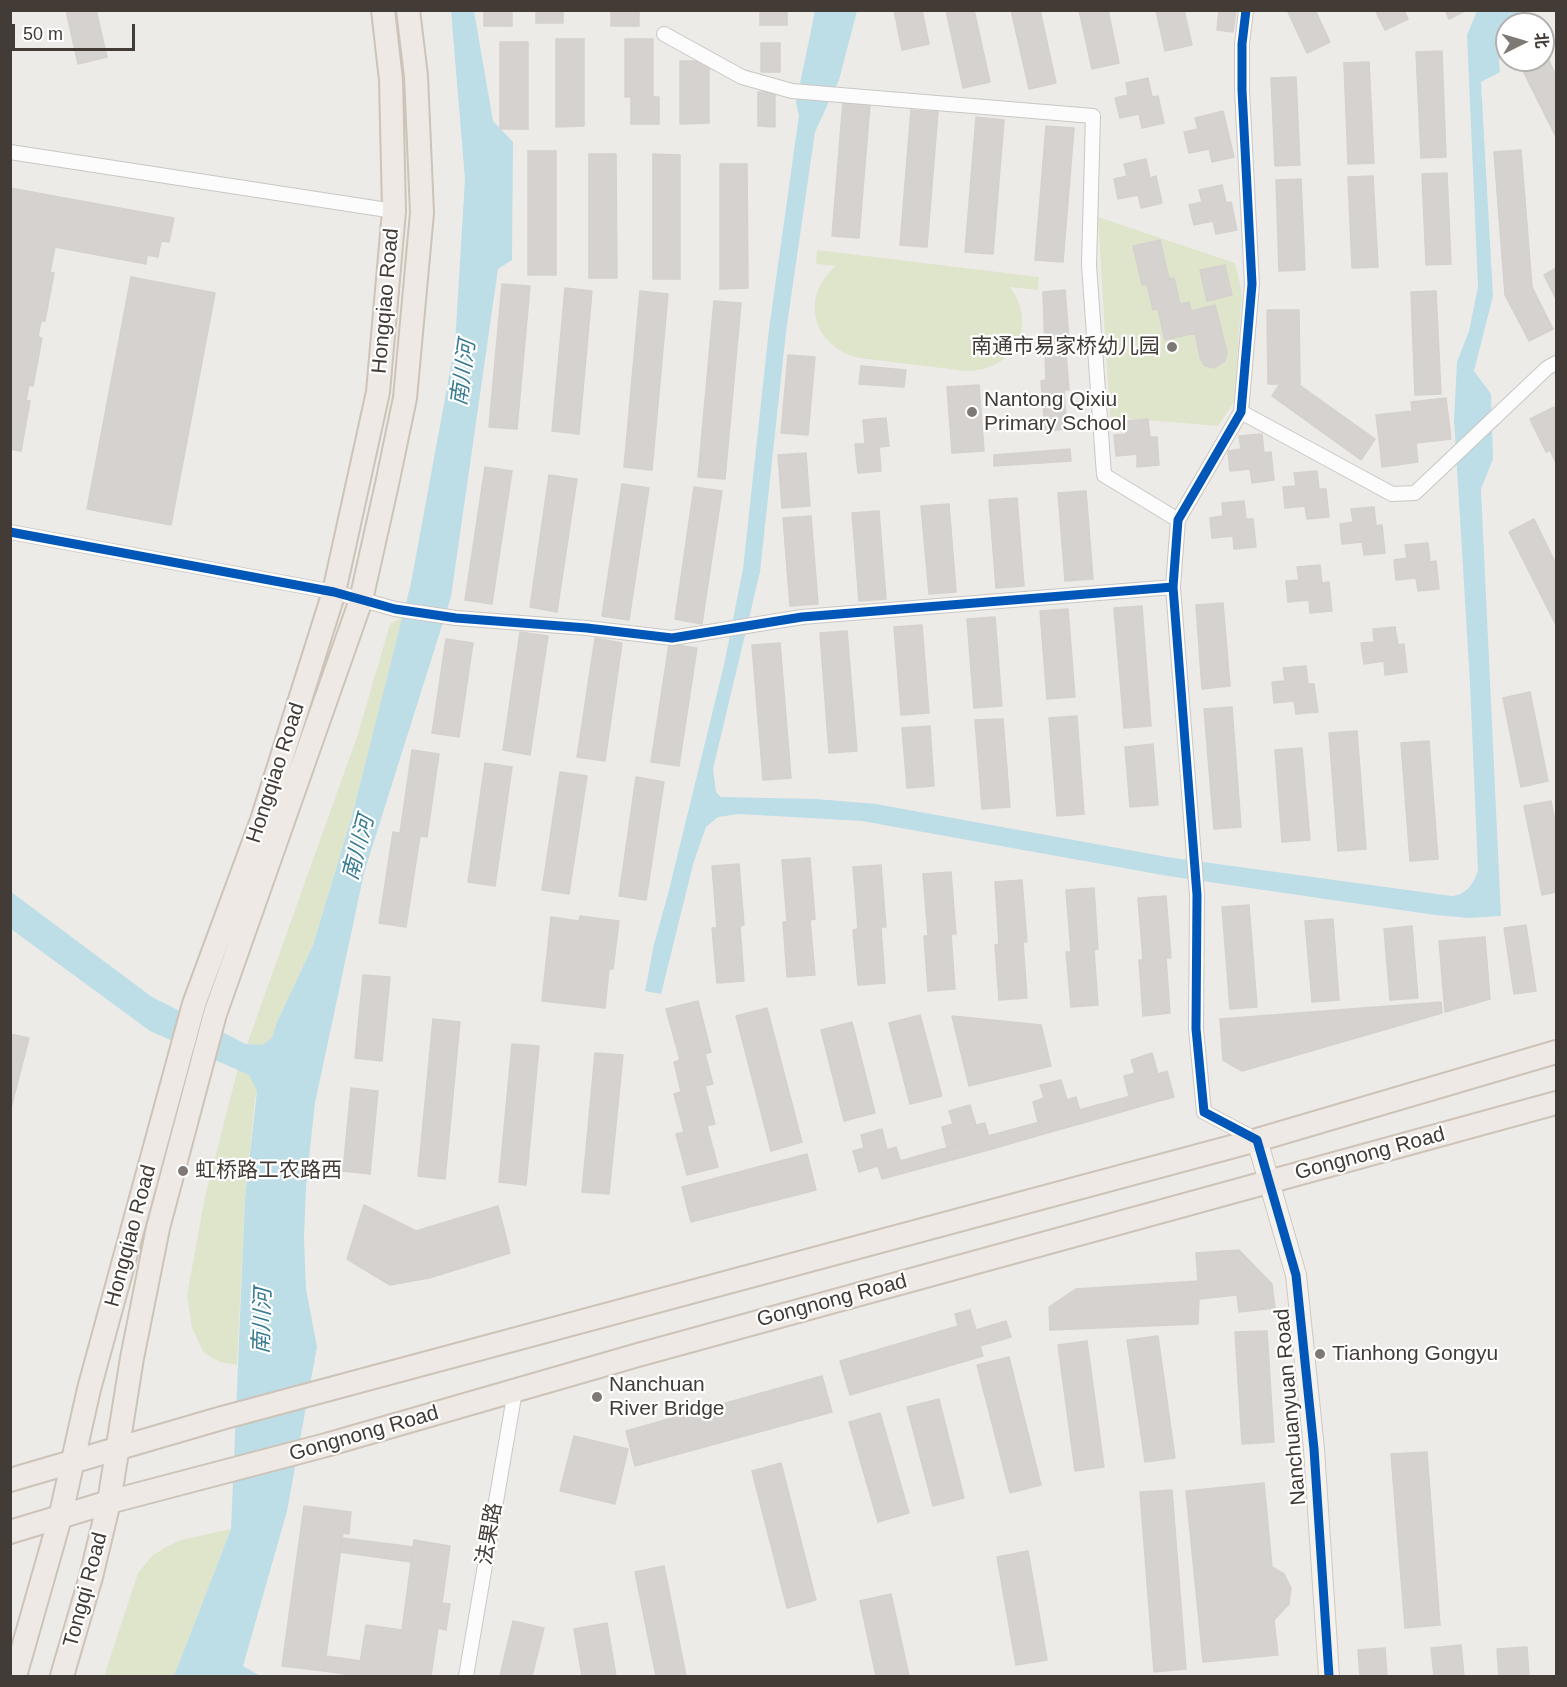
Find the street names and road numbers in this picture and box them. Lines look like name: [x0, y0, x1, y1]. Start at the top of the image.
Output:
street label: Hongqiao Road: [367, 227, 405, 375]
street label: Hongqiao Road: [241, 700, 311, 846]
street label: Gongnong Road: [1292, 1122, 1448, 1186]
street label: Hongqiao Road: [100, 1162, 162, 1310]
street label: Gongnong Road: [754, 1269, 910, 1333]
street label: Nanchuanyuan Road: [1270, 1308, 1312, 1506]
street label: Gongnong Road: [286, 1401, 442, 1467]
street label: 法果路: [472, 1501, 508, 1567]
street label: Tongqi Road: [59, 1530, 113, 1650]

